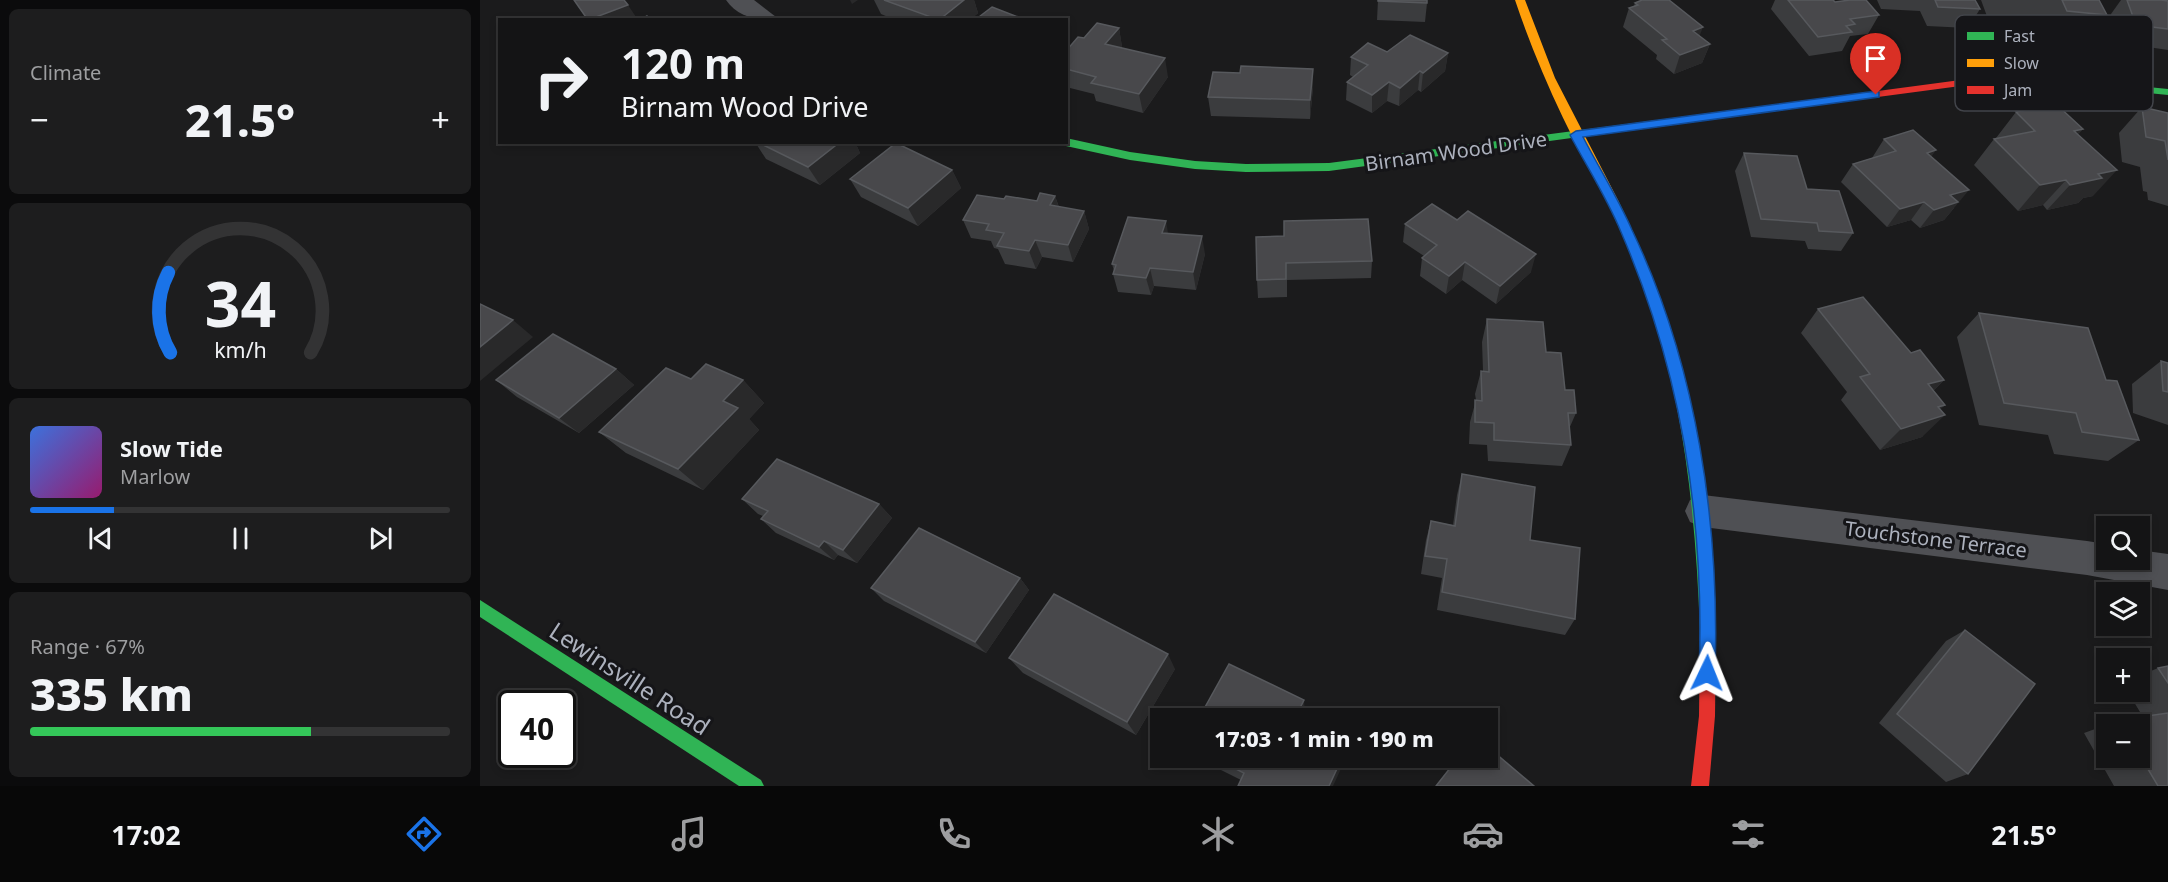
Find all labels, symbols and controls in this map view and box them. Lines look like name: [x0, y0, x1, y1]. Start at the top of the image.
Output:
legend: [1955, 15, 2153, 111]
text: Fast: [2004, 25, 2035, 47]
pin: [1850, 33, 1901, 95]
text: 120 m: [621, 34, 745, 91]
icon: right: [522, 42, 600, 120]
icon: arrive: [1859, 42, 1892, 75]
text: Slow: [2004, 52, 2039, 74]
text: Climate: [30, 59, 101, 86]
text: Jam: [2002, 79, 2032, 101]
text: Birnam Wood Drive: [621, 88, 868, 125]
text: 21.5°: [185, 89, 295, 150]
text: −: [30, 97, 49, 142]
text: +: [431, 97, 450, 142]
street label: Birnam Wood Drive: [1363, 125, 1549, 177]
text: 34: [204, 260, 276, 345]
text: km/h: [214, 335, 266, 364]
text: Slow Tide: [120, 433, 223, 463]
text: Marlow: [120, 463, 190, 490]
street label: Touchstone Terrace: [1843, 514, 2029, 564]
map controls: [2096, 516, 2150, 768]
button: search: [2096, 516, 2150, 570]
icon: previous: [84, 522, 117, 555]
icon: pause: [224, 522, 257, 555]
icon: next: [364, 522, 397, 555]
button: layers: [2096, 582, 2150, 636]
street label: Lewinsville Road: [543, 614, 717, 742]
text: Range · 67%: [30, 633, 145, 660]
position arrow: [1675, 641, 1739, 705]
button: +: [2096, 648, 2150, 702]
text: 335 km: [30, 663, 193, 724]
speed limit sign: 40: [498, 690, 576, 768]
button: −: [2096, 714, 2150, 768]
text: 17:03 · 1 min · 190 m: [1214, 723, 1434, 753]
icon: directions: [403, 813, 445, 855]
icon: music: [668, 813, 710, 855]
icon: phone: [933, 813, 975, 855]
icon: climate: [1197, 813, 1239, 855]
icon: car: [1462, 813, 1504, 855]
icon: filters: [1727, 813, 1769, 855]
text: 17:02: [111, 816, 181, 853]
text: 21.5°: [1991, 816, 2057, 853]

